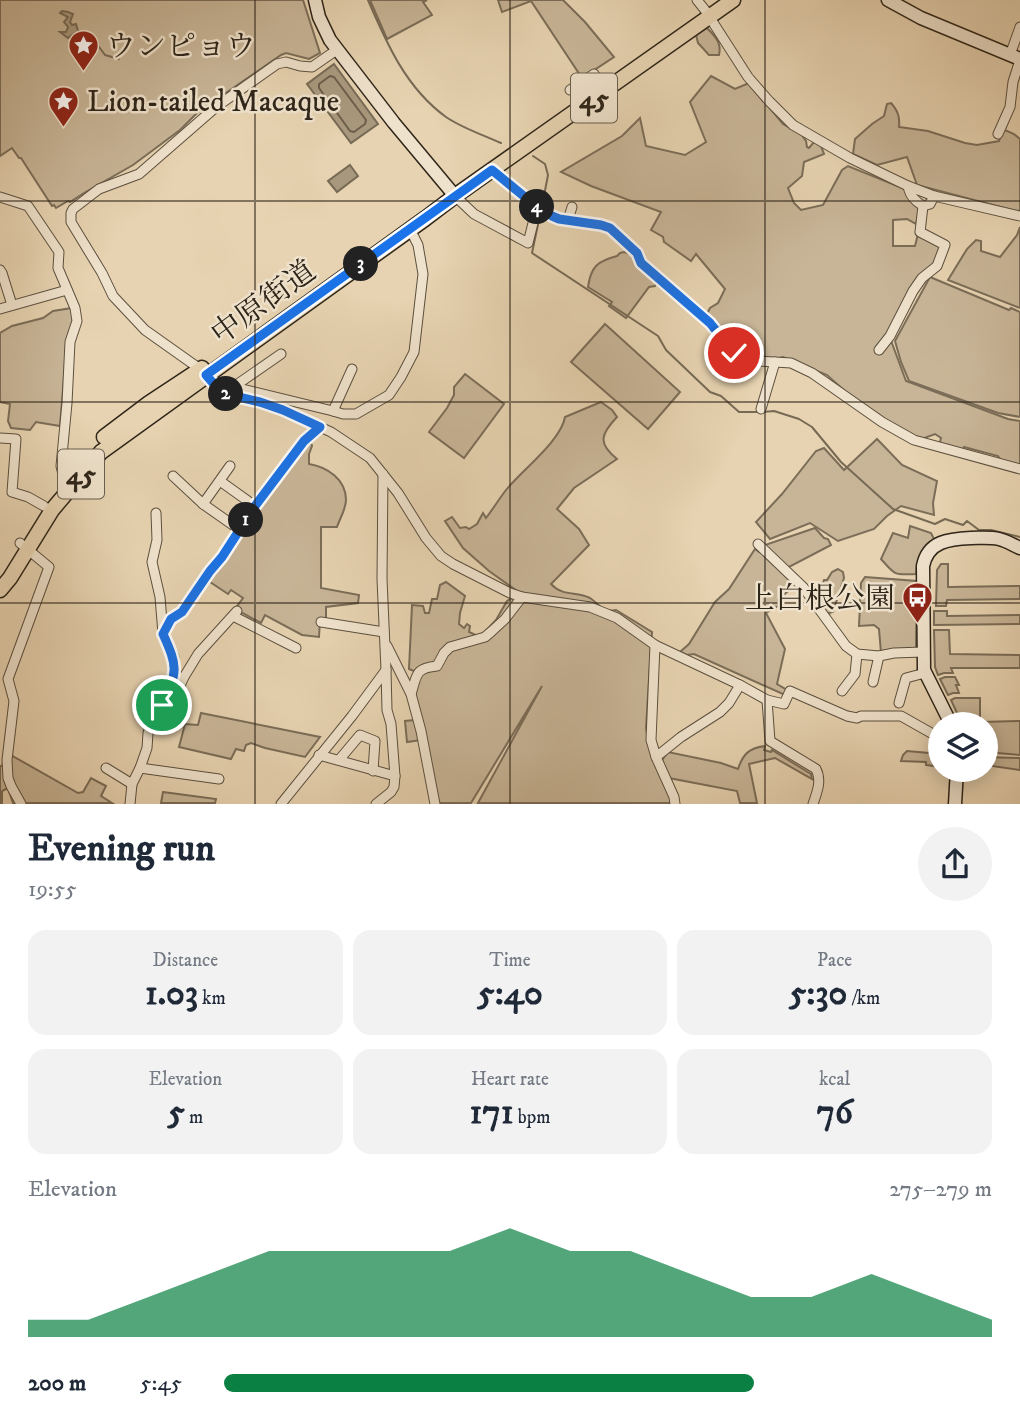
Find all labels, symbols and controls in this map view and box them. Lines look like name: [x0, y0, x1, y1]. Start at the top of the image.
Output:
place icon: ウンピョウ: [66, 29, 100, 73]
place label: ウンピョウ: [106, 29, 256, 66]
road number: 45: [571, 74, 617, 122]
place icon: Lion-tailed Macaque: [47, 84, 81, 128]
place label: Lion-tailed Macaque: [87, 84, 339, 121]
pin: 4: [520, 190, 554, 224]
text: 4: [531, 195, 542, 218]
pin: 3: [344, 246, 378, 282]
text: 3: [357, 252, 364, 275]
street label: 中原街道: [204, 253, 323, 353]
pin: [704, 323, 764, 383]
icon: check: [715, 334, 753, 372]
pin: 2: [208, 376, 244, 412]
text: 2: [221, 382, 230, 405]
road number: 45: [58, 449, 104, 498]
pin: 1: [229, 503, 264, 538]
text: 1: [242, 508, 249, 531]
place label: 上白根公園: [745, 581, 895, 618]
bus stop icon: 上白根公園: [901, 581, 935, 625]
pin: [132, 675, 192, 735]
icon: arrive: [143, 686, 181, 724]
map controls: [928, 712, 998, 782]
button: layers: [928, 712, 998, 782]
text: Evening run: [28, 825, 215, 873]
button: share: [918, 827, 992, 901]
text: 19:55: [28, 875, 77, 904]
text: Distance: [153, 949, 218, 972]
text: Time: [489, 949, 531, 972]
text: Pace: [817, 949, 852, 972]
text: 1.03: [145, 972, 198, 1016]
text: 5:40: [477, 972, 543, 1016]
text: 5:30: [789, 972, 847, 1016]
text: km: [198, 987, 226, 1010]
text: /km: [847, 987, 880, 1010]
text: Elevation: [149, 1068, 222, 1091]
text: Heart rate: [471, 1068, 549, 1091]
text: kcal: [819, 1068, 850, 1091]
text: 5: [167, 1091, 185, 1135]
text: 171: [470, 1091, 514, 1135]
text: 76: [816, 1091, 853, 1135]
text: m: [185, 1106, 203, 1129]
text: bpm: [514, 1106, 550, 1129]
text: Elevation: [28, 1175, 117, 1204]
text: 275–279 m: [889, 1175, 992, 1204]
text: 200 m: [28, 1369, 86, 1398]
text: 5:45: [140, 1369, 182, 1398]

